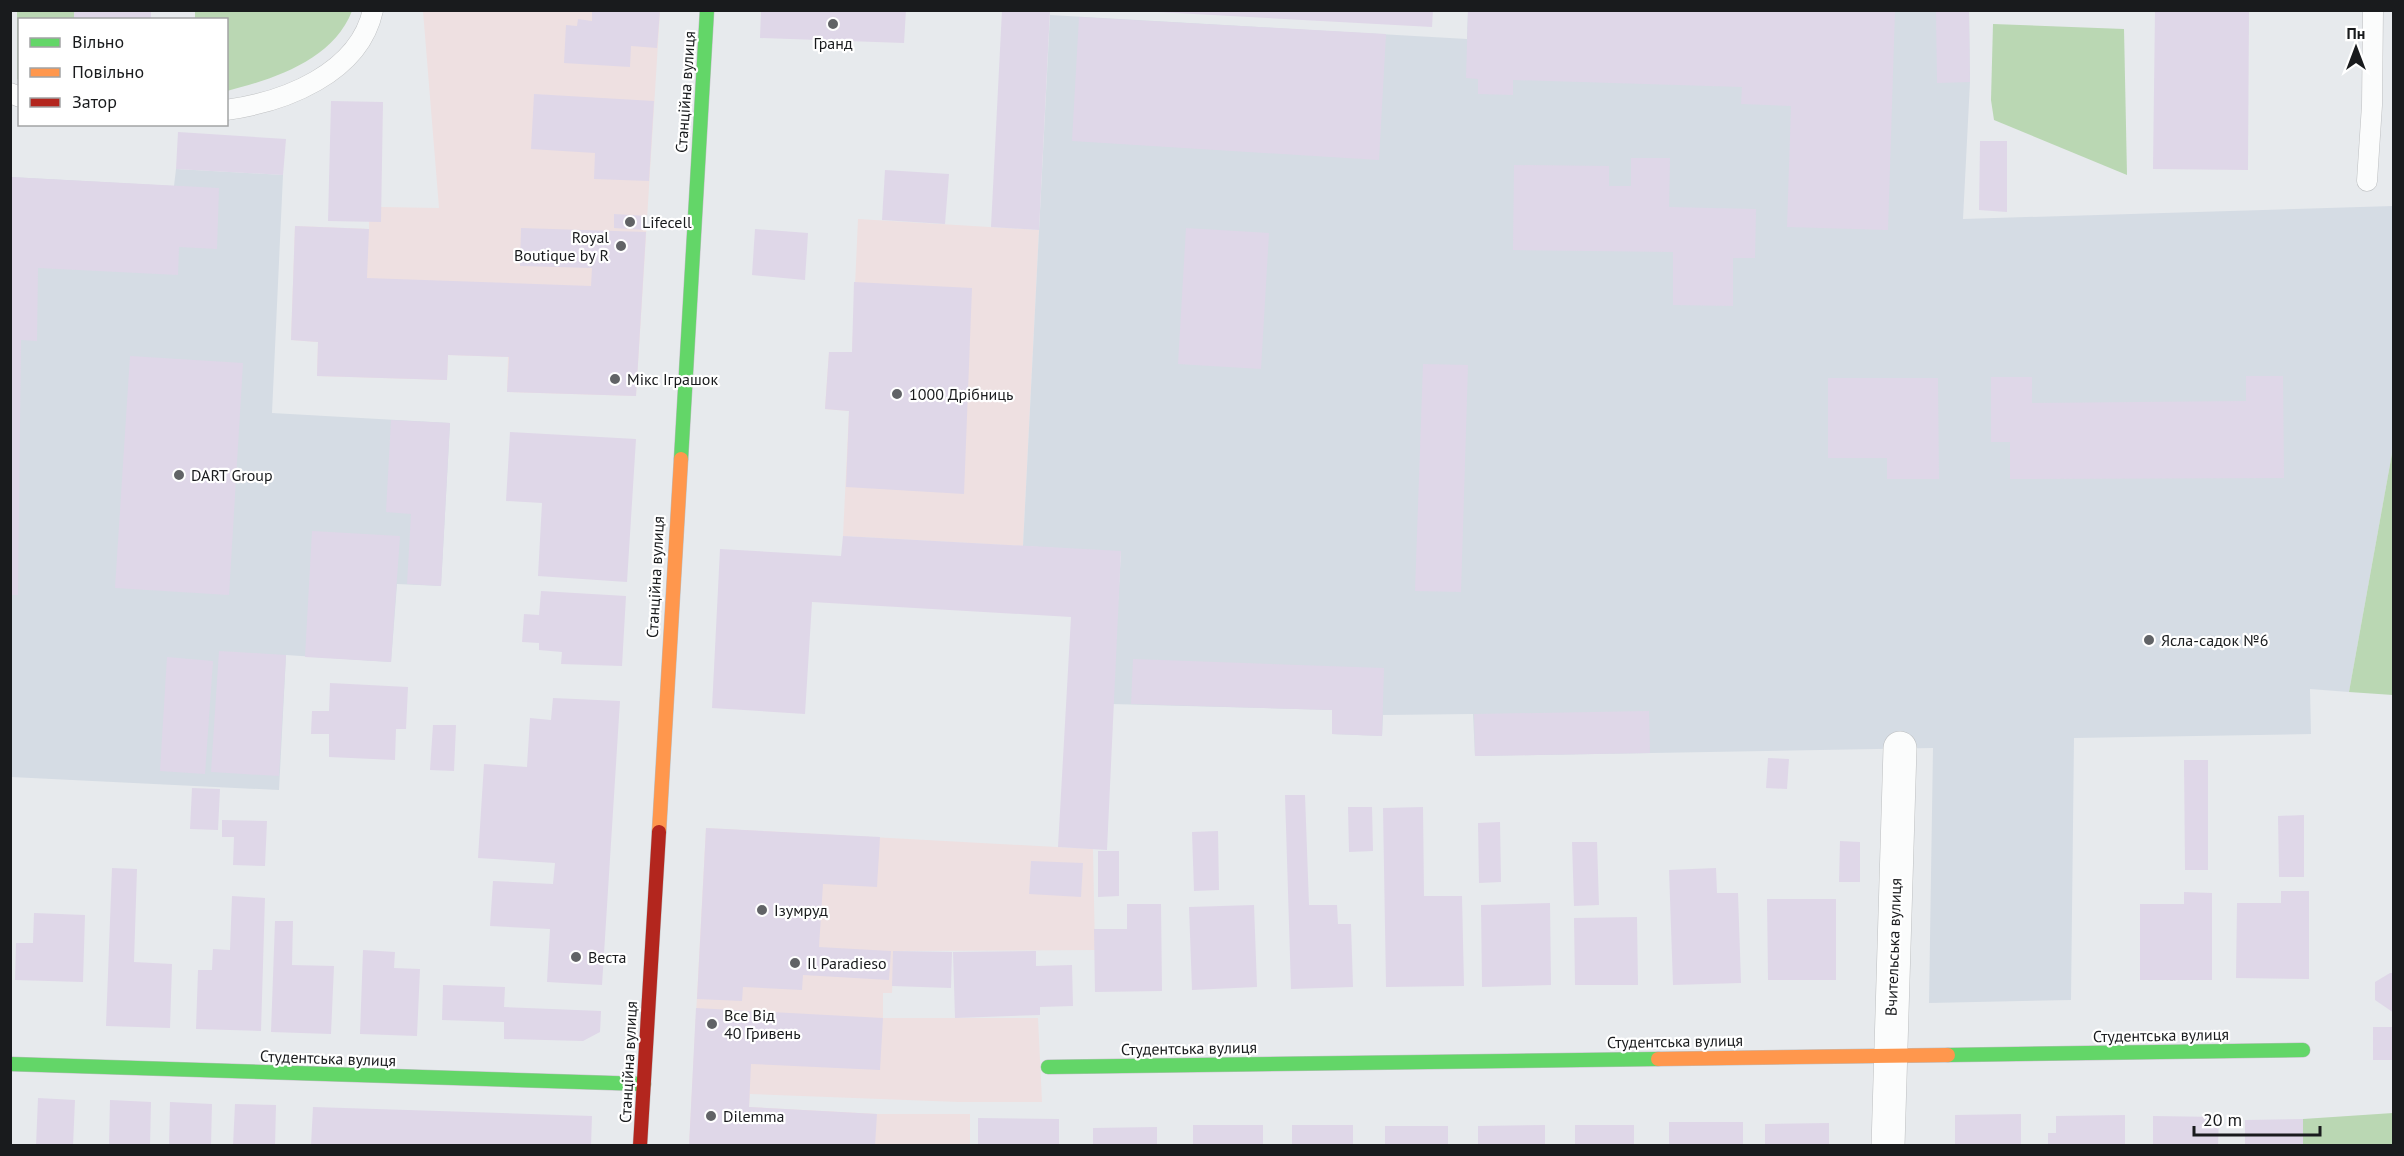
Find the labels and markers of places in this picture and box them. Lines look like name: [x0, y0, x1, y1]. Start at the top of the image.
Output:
marker: Гранд: [826, 17, 840, 31]
place label: Гранд: [813, 33, 853, 53]
place label: Lifecell: [642, 212, 692, 232]
marker: Lifecell: [623, 215, 637, 229]
place label: Royal Boutique by R: [514, 227, 609, 265]
marker: Royal Boutique by R: [614, 239, 628, 253]
place label: Мікс Іграшок: [627, 369, 718, 389]
marker: Мікс Іграшок: [608, 372, 622, 386]
place label: 1000 Дрібниць: [909, 384, 1014, 404]
marker: 1000 Дрібниць: [890, 387, 904, 401]
place label: DART Group: [191, 465, 273, 485]
marker: DART Group: [172, 468, 186, 482]
place label: Ясла-садок №6: [2161, 630, 2268, 650]
marker: Ясла-садок №6: [2142, 633, 2156, 647]
place label: Ізумруд: [774, 900, 828, 920]
marker: Ізумруд: [755, 903, 769, 917]
place label: Веста: [588, 947, 627, 967]
marker: Веста: [569, 950, 583, 964]
place label: Il Paradieso: [807, 953, 887, 973]
marker: Il Paradieso: [788, 956, 802, 970]
place label: Все Від 40 Гривень: [724, 1005, 801, 1043]
marker: Все Від 40 Гривень: [705, 1017, 719, 1031]
place label: Dilemma: [723, 1106, 784, 1126]
marker: Dilemma: [704, 1109, 718, 1123]

